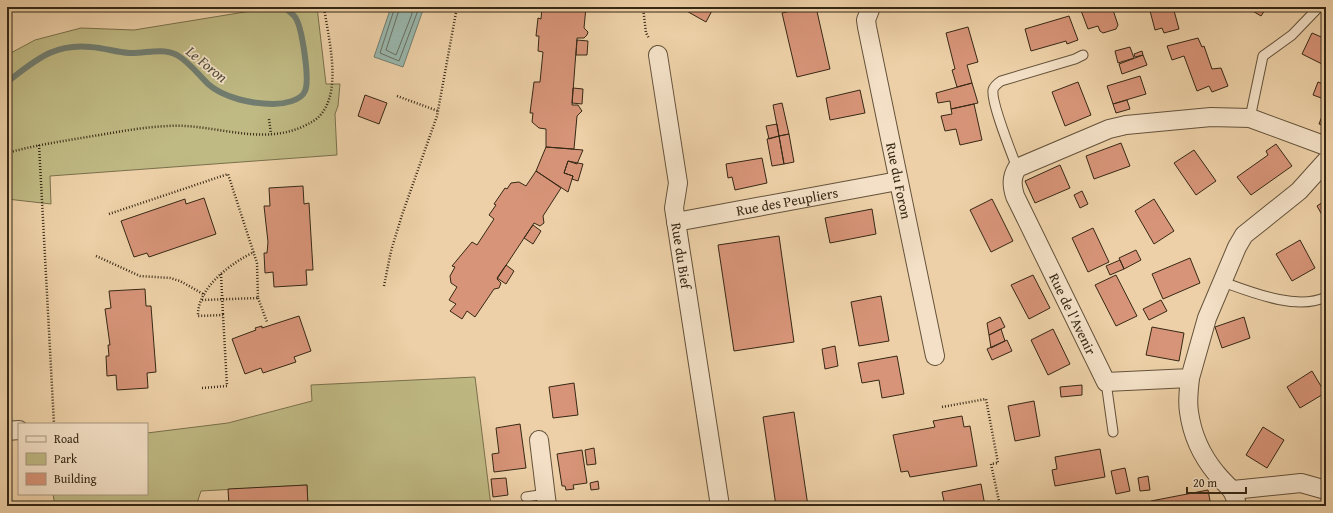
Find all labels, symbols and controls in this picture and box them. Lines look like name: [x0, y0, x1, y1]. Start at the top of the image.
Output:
water label: Le Foron: [181, 40, 233, 88]
street label: Rue du Foron: [881, 141, 916, 221]
street label: Rue des Peupliers: [735, 182, 840, 221]
street label: Rue du Bief: [666, 221, 697, 291]
street label: Rue de l'Avenir: [1044, 270, 1101, 358]
legend: [18, 423, 148, 495]
text: Road: [54, 430, 80, 447]
text: Park: [54, 450, 78, 467]
scale bar: [1187, 469, 1246, 495]
text: Building: [54, 470, 97, 487]
text: 20 m: [1193, 474, 1217, 491]

